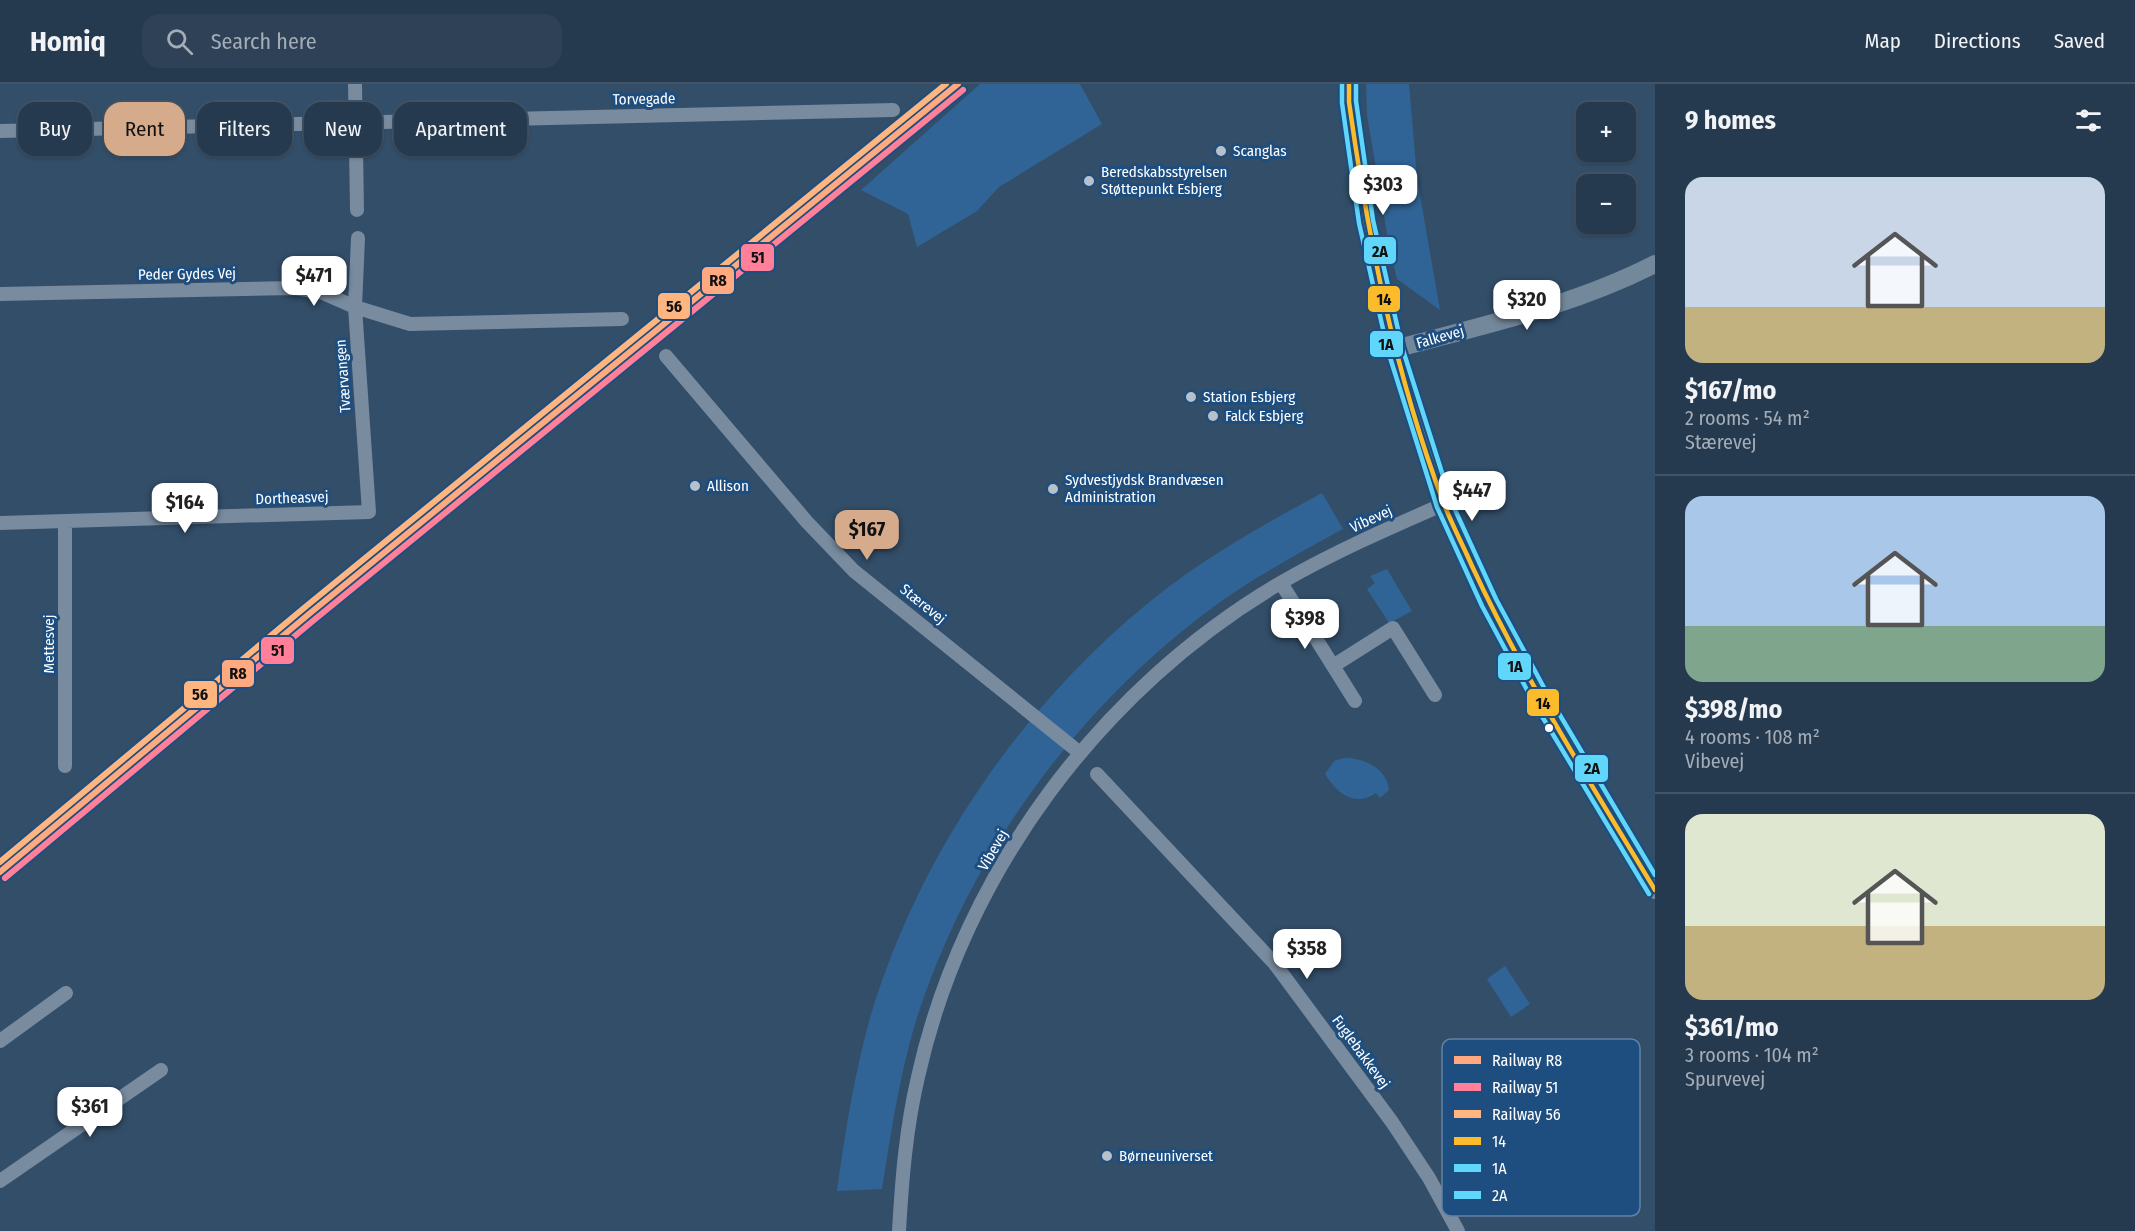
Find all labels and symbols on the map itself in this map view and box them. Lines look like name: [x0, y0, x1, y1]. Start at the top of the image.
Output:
street label: Torvegade: [612, 89, 676, 109]
place label: Scanglas: [1233, 142, 1287, 160]
marker: Scanglas: [1214, 144, 1228, 158]
place label: Beredskabsstyrelsen Støttepunkt Esbjerg: [1101, 163, 1228, 198]
pin: $303: [1347, 165, 1419, 216]
marker: Beredskabsstyrelsen Støttepunkt Esbjerg: [1082, 174, 1096, 188]
line badge: 2A: [1363, 236, 1397, 265]
text: 2A: [1371, 242, 1388, 261]
line badge: 51: [740, 243, 775, 272]
text: 51: [751, 248, 765, 267]
pin: $471: [278, 256, 350, 307]
street label: Peder Gydes Vej: [138, 264, 236, 284]
line badge: R8: [701, 266, 735, 295]
text: R8: [709, 271, 727, 290]
pin: $320: [1491, 280, 1563, 331]
line badge: 14: [1367, 285, 1401, 313]
text: 14: [1377, 290, 1392, 309]
line badge: 56: [657, 292, 691, 320]
text: 56: [666, 297, 682, 316]
street label: Falkevej: [1414, 322, 1466, 352]
line badge: 1A: [1369, 330, 1404, 358]
text: 1A: [1378, 335, 1394, 354]
street label: Tværvangen: [331, 339, 355, 413]
place label: Station Esbjerg: [1203, 388, 1295, 406]
marker: Station Esbjerg: [1184, 390, 1198, 404]
place label: Falck Esbjerg: [1225, 407, 1303, 425]
marker: Falck Esbjerg: [1206, 409, 1220, 423]
place label: Sydvestjydsk Brandvæsen Administration: [1065, 471, 1224, 506]
pin: $447: [1436, 471, 1508, 522]
place label: Allison: [707, 477, 749, 495]
marker: Allison: [688, 479, 702, 493]
marker: Sydvestjydsk Brandvæsen Administration: [1046, 482, 1060, 496]
pin: $164: [149, 483, 221, 534]
street label: Dortheasvej: [255, 488, 329, 508]
street label: Vibevej: [1347, 501, 1395, 537]
pin: $167: [831, 510, 903, 561]
street label: Stærevej: [896, 580, 950, 628]
pin: $398: [1269, 599, 1341, 650]
street label: Mettesvej: [40, 614, 58, 674]
line badge: 51: [260, 636, 295, 665]
text: 51: [271, 641, 285, 660]
line badge: 1A: [1497, 652, 1532, 681]
text: 1A: [1507, 657, 1523, 676]
line badge: R8: [221, 659, 255, 688]
text: R8: [229, 664, 247, 683]
line badge: 56: [183, 680, 218, 709]
text: 56: [192, 685, 208, 704]
line badge: 14: [1526, 688, 1560, 717]
text: 14: [1536, 694, 1551, 713]
unlabelled marker: [1543, 722, 1555, 734]
line badge: 2A: [1574, 754, 1609, 783]
text: 2A: [1583, 759, 1600, 778]
street label: Vibevej: [974, 826, 1012, 874]
pin: $358: [1271, 929, 1343, 980]
street label: Fuglebakkevej: [1328, 1012, 1394, 1092]
legend: [1442, 1039, 1640, 1216]
text: Railway R8: [1492, 1051, 1562, 1070]
text: Railway 51: [1492, 1078, 1558, 1097]
pin: $361: [54, 1087, 126, 1138]
text: Railway 56: [1492, 1105, 1561, 1124]
text: 14: [1492, 1132, 1506, 1151]
place label: Børneuniverset: [1119, 1147, 1213, 1165]
marker: Børneuniverset: [1100, 1149, 1114, 1163]
text: 1A: [1492, 1159, 1507, 1178]
text: 2A: [1492, 1186, 1508, 1205]

